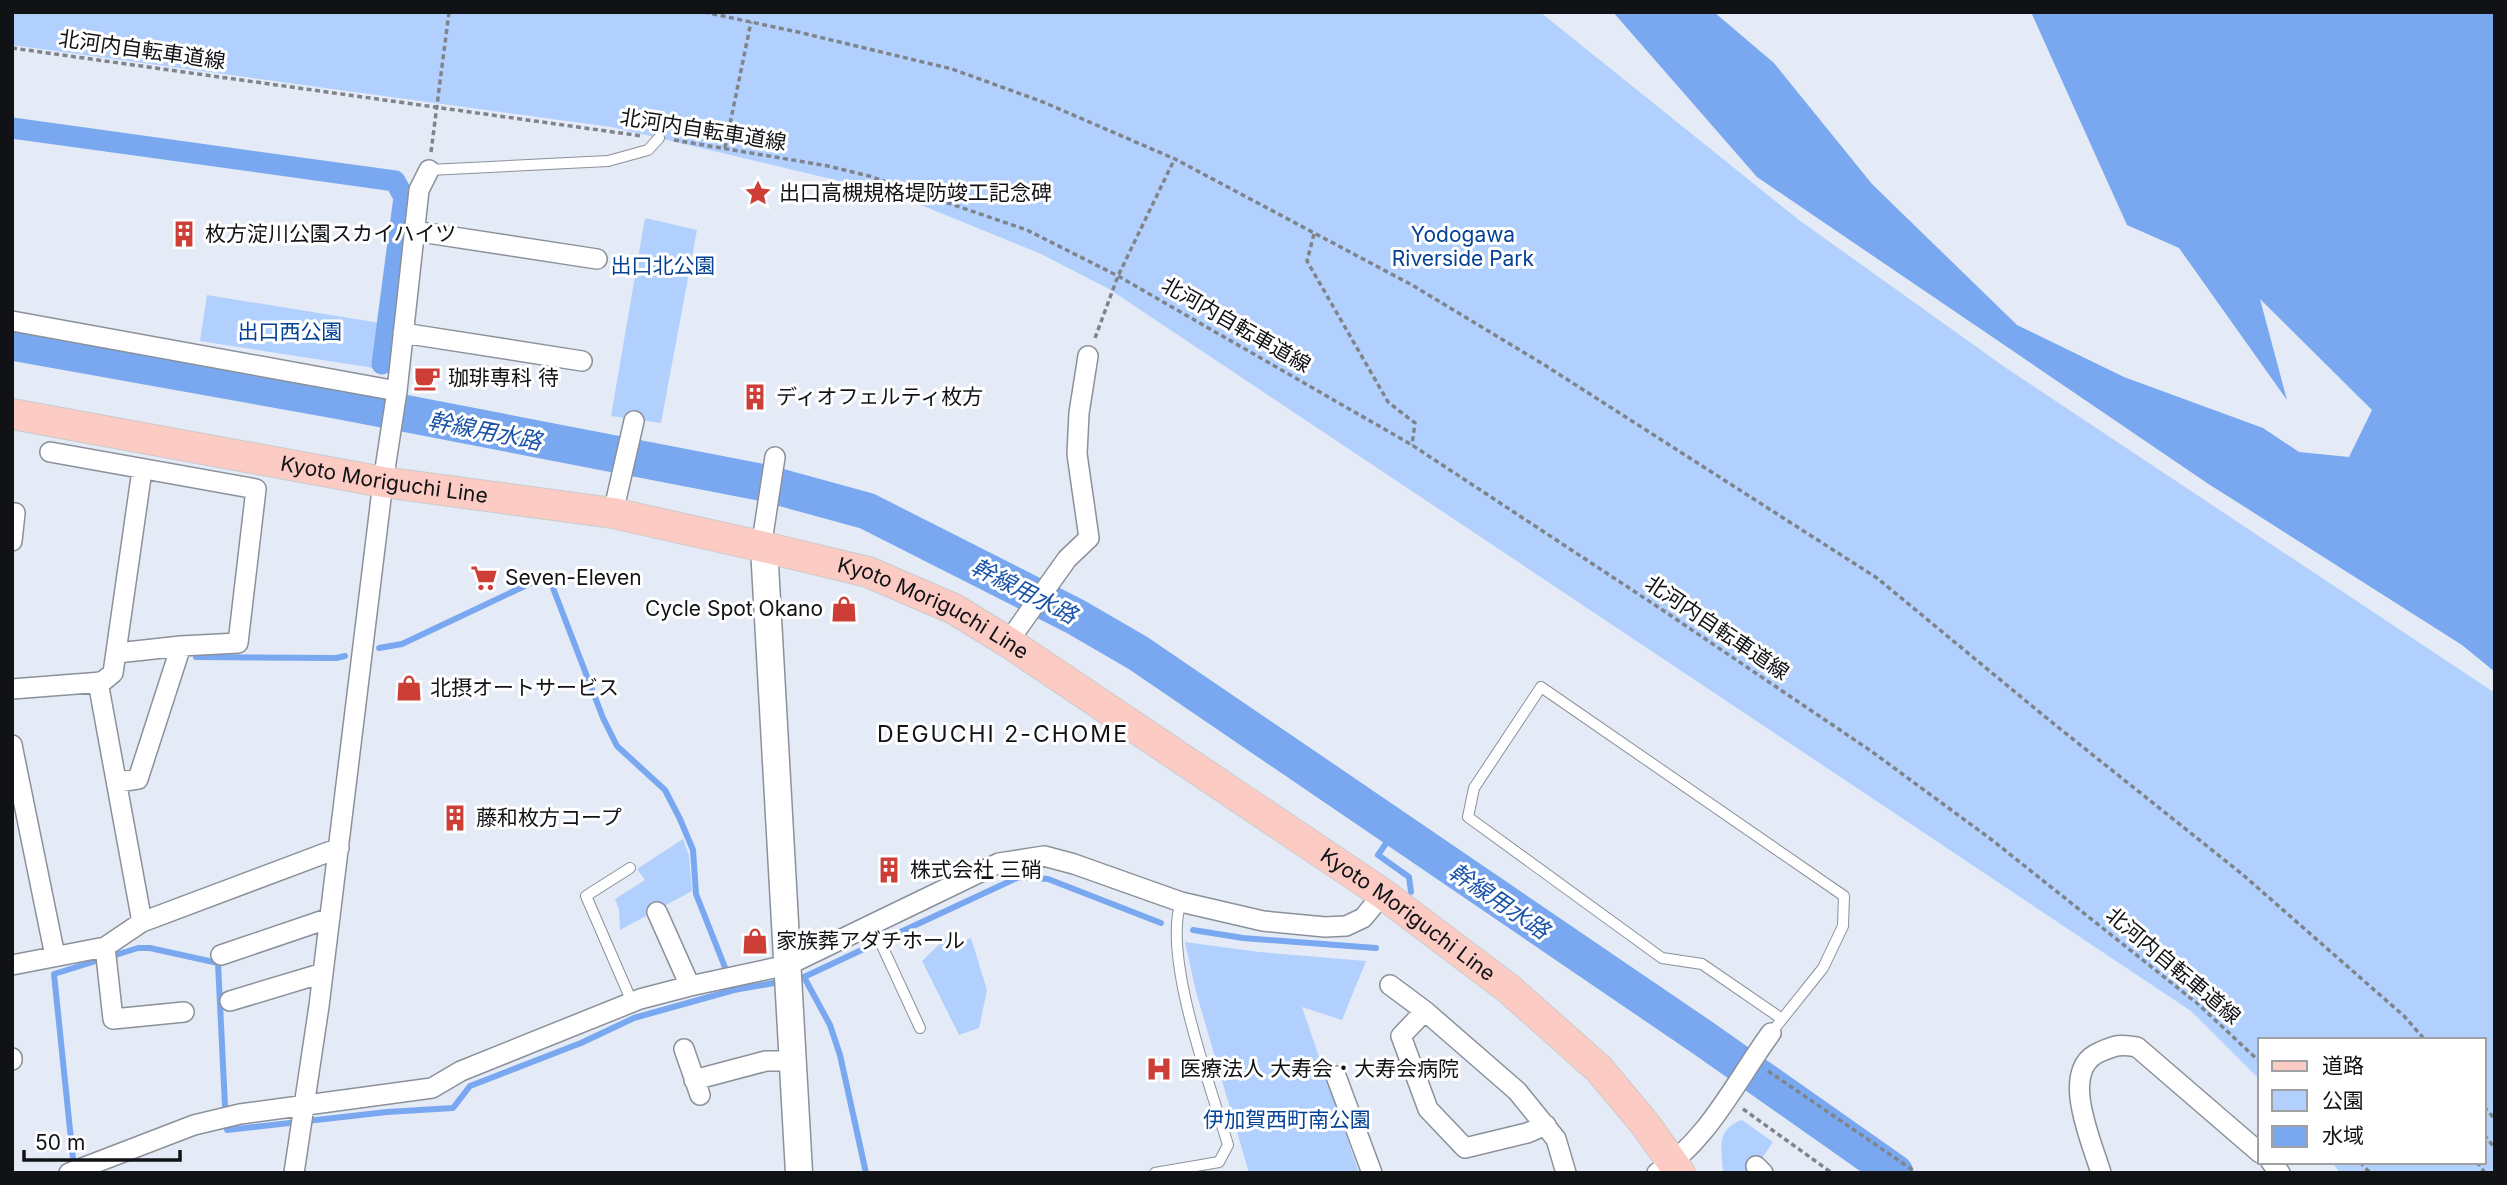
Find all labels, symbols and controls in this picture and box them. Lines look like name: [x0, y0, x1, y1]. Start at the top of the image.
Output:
street label: 北河内自転車道線: [57, 25, 227, 74]
street label: 北河内自転車道線: [618, 104, 788, 155]
place icon: 出口高槻規格堤防竣工記念碑: [743, 178, 773, 208]
place label: 出口高槻規格堤防竣工記念碑: [779, 180, 1052, 205]
building icon: 枚方淀川公園スカイハイツ: [169, 219, 199, 249]
place label: 枚方淀川公園スカイハイツ: [205, 221, 456, 246]
park label: Yodogawa Riverside Park: [1392, 222, 1535, 271]
park label: 出口北公園: [611, 253, 716, 278]
street label: 北河内自転車道線: [1157, 272, 1315, 377]
park label: 出口西公園: [238, 319, 343, 344]
cafe icon: 珈琲専科 待: [412, 363, 442, 393]
place label: 珈琲専科 待: [448, 365, 559, 390]
building icon: ディオフェルティ枚方: [740, 382, 770, 412]
place label: ディオフェルティ枚方: [776, 384, 983, 409]
water label: 幹線用水路: [426, 406, 546, 456]
street label: Kyoto Moriguchi Line: [278, 450, 489, 508]
street label: Kyoto Moriguchi Line: [835, 552, 1033, 664]
water label: 幹線用水路: [966, 552, 1083, 630]
supermarket icon: Seven-Eleven: [469, 563, 499, 593]
place label: Seven-Eleven: [505, 565, 642, 590]
street label: 北河内自転車道線: [1641, 570, 1794, 685]
shop icon: Cycle Spot Okano: [829, 594, 859, 624]
place label: Cycle Spot Okano: [645, 596, 823, 621]
shop icon: 北摂オートサービス: [394, 673, 424, 703]
place label: 北摂オートサービス: [430, 675, 619, 700]
district label: DEGUCHI 2-CHOME: [877, 720, 1129, 748]
building icon: 藤和枚方コープ: [440, 803, 470, 833]
place label: 藤和枚方コープ: [476, 805, 622, 830]
street label: Kyoto Moriguchi Line: [1316, 843, 1500, 986]
building icon: 株式会社 三硝: [874, 855, 904, 885]
place label: 株式会社 三硝: [910, 857, 1042, 882]
water label: 幹線用水路: [1444, 857, 1556, 946]
street label: 北河内自転車道線: [2101, 902, 2246, 1029]
shop icon: 家族葬アダチホール: [740, 926, 770, 956]
place label: 家族葬アダチホール: [776, 928, 965, 953]
legend: [2258, 1038, 2486, 1164]
text: 道路: [2322, 1053, 2364, 1078]
hospital icon: 医療法人 大寿会・大寿会病院: [1144, 1054, 1174, 1084]
place label: 医療法人 大寿会・大寿会病院: [1180, 1056, 1459, 1081]
text: 公園: [2322, 1088, 2364, 1113]
park label: 伊加賀西町南公園: [1203, 1107, 1371, 1132]
scale bar: [24, 1118, 180, 1162]
text: 水域: [2322, 1123, 2364, 1148]
text: 50 m: [35, 1130, 85, 1155]

